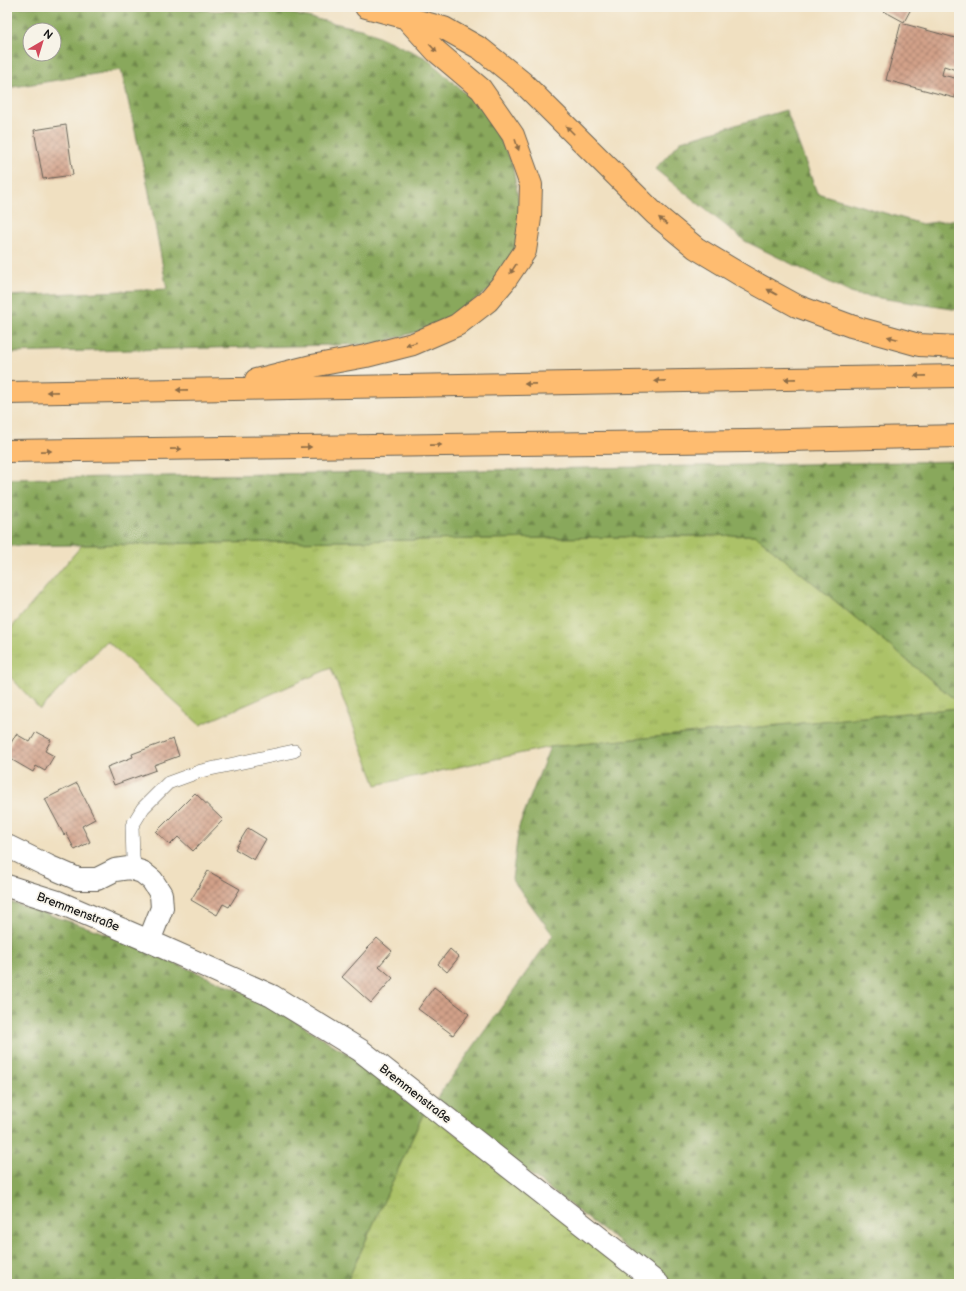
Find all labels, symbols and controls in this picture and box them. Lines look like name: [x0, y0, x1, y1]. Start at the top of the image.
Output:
north arrow: [22, 22, 62, 62]
text: N: [41, 27, 55, 42]
one-way arrow: [428, 43, 437, 52]
one-way arrow: [565, 125, 575, 135]
one-way arrow: [514, 140, 520, 152]
one-way arrow: [658, 217, 669, 225]
one-way arrow: [510, 263, 517, 275]
one-way arrow: [766, 289, 778, 296]
one-way arrow: [887, 334, 899, 340]
one-way arrow: [405, 341, 417, 347]
one-way arrow: [913, 373, 926, 379]
one-way arrow: [783, 376, 796, 382]
one-way arrow: [653, 378, 666, 384]
one-way arrow: [524, 380, 536, 387]
one-way arrow: [175, 387, 188, 393]
one-way arrow: [45, 389, 58, 395]
one-way arrow: [430, 442, 443, 448]
one-way arrow: [300, 444, 313, 450]
one-way arrow: [170, 446, 183, 452]
one-way arrow: [40, 448, 53, 454]
street label: Bremmenstraße: [34, 889, 122, 935]
street label: Bremmenstraße: [376, 1061, 454, 1127]

